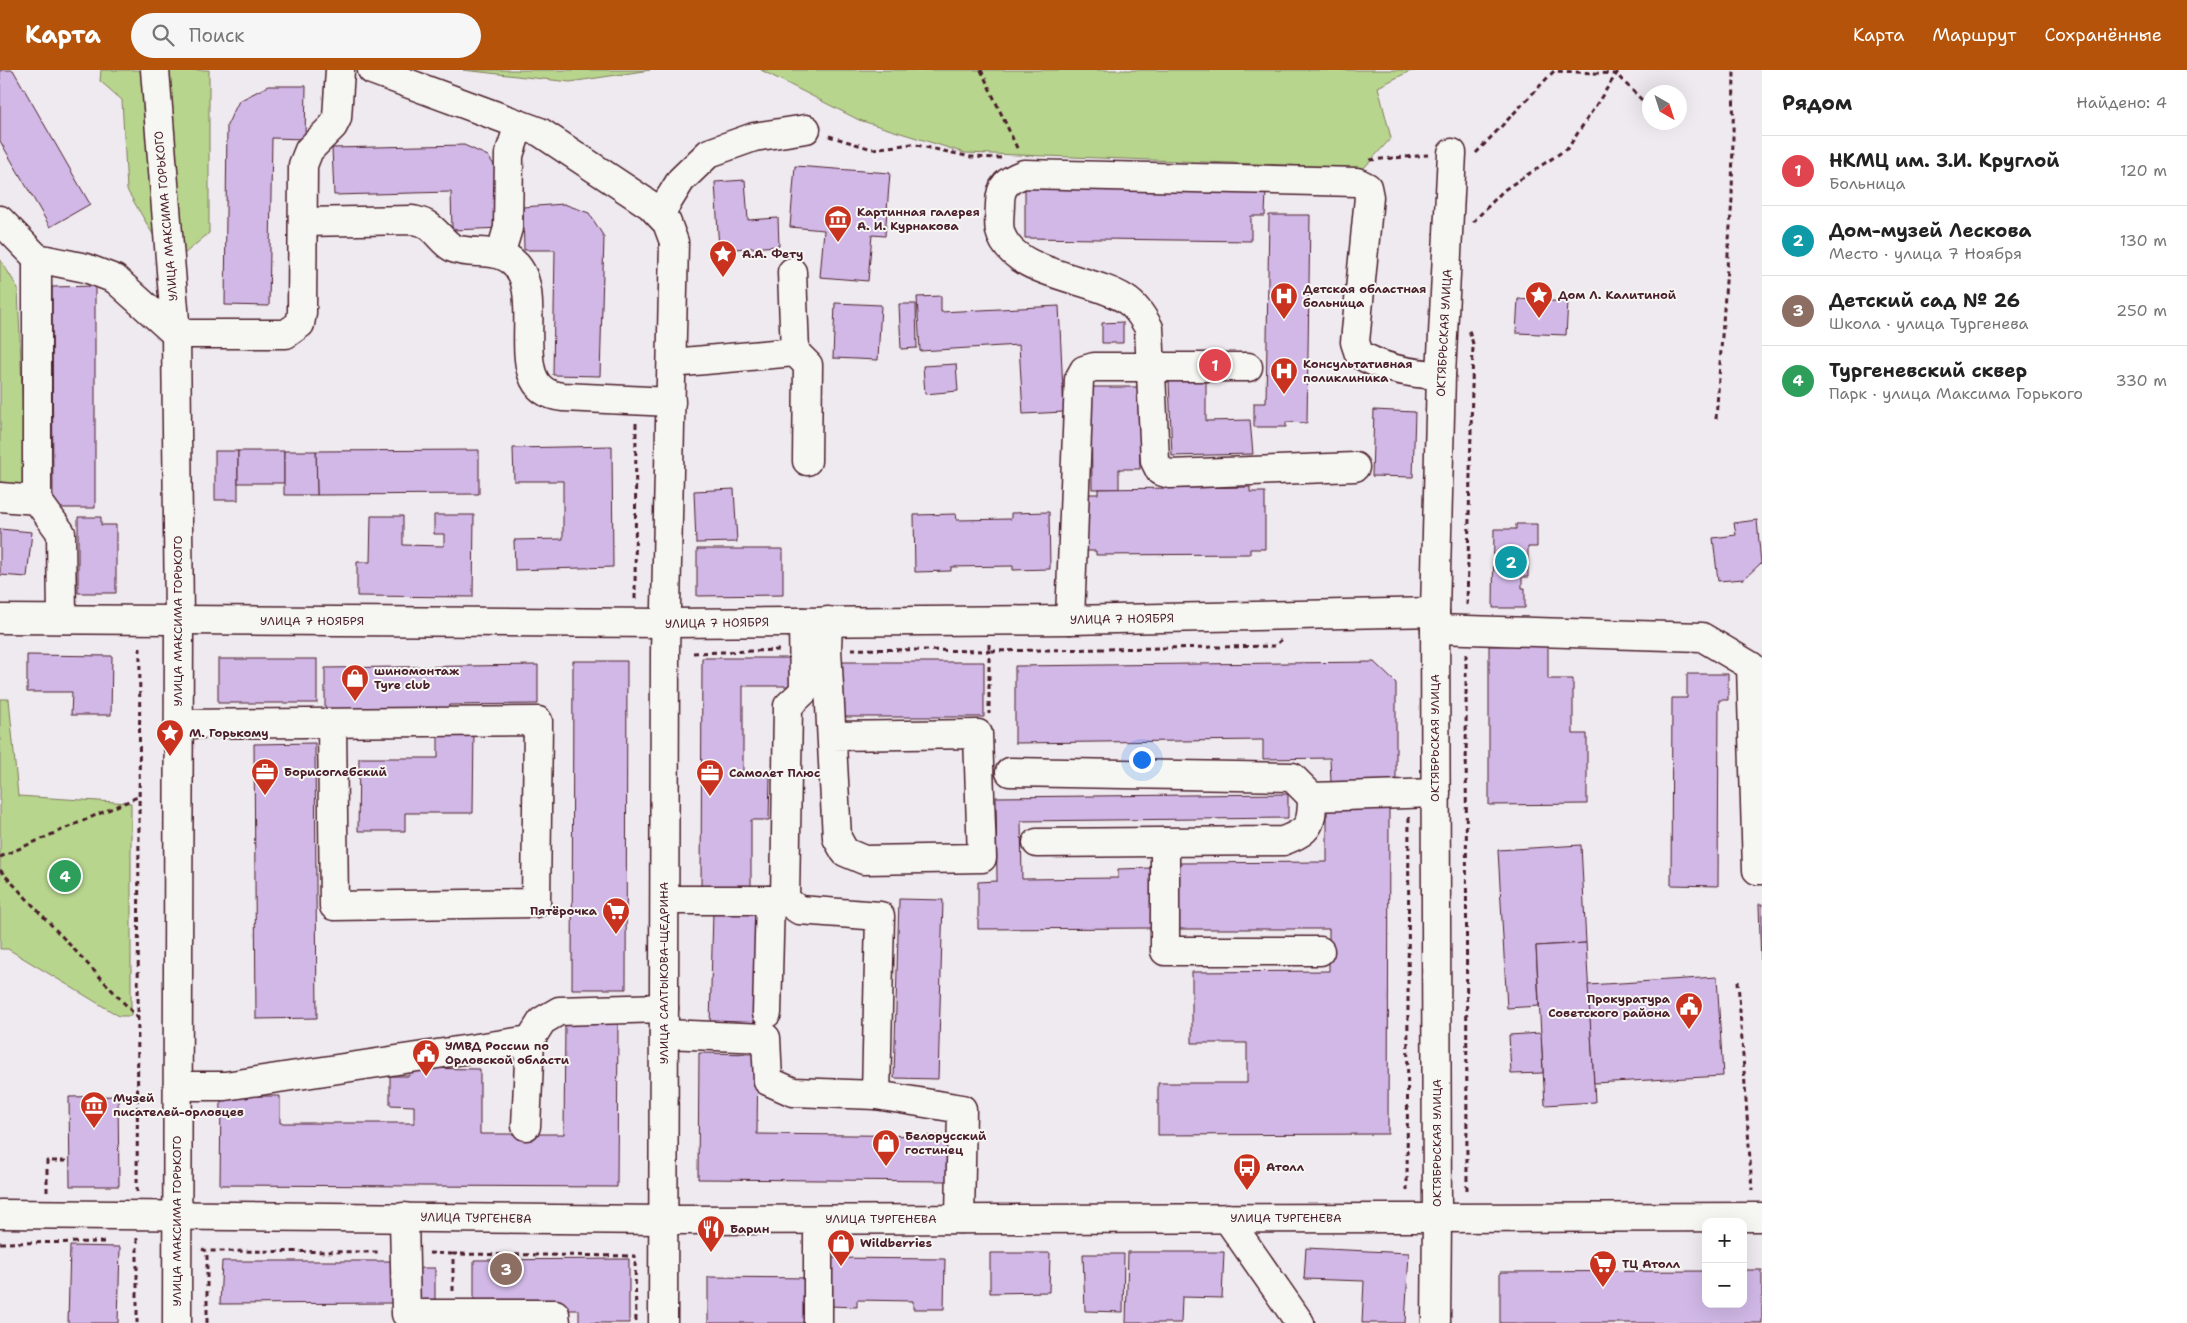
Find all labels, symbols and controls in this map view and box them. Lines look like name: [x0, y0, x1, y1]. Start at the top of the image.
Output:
search box: [131, 13, 481, 58]
text: Карта: [25, 19, 101, 51]
icon: search: [149, 21, 177, 49]
text: Поиск: [189, 23, 244, 48]
text: Карта: [1853, 23, 1904, 47]
text: Маршрут: [1932, 23, 2016, 47]
text: Сохранённые: [2044, 23, 2162, 47]
north arrow: [1642, 85, 1687, 130]
text: Рядом: [1782, 89, 1852, 117]
text: Найдено: 4: [2076, 92, 2167, 113]
street label: УЛИЦА МАКСИМА ГОРЬКОГО: [151, 130, 181, 302]
text: НКМЦ им. З.И. Круглой: [1829, 148, 2059, 173]
text: 1: [1794, 160, 1802, 181]
text: 120 m: [2120, 160, 2167, 181]
text: Больница: [1829, 173, 1905, 194]
museum icon: Картинная галерея А. И. Курнакова: [823, 204, 853, 243]
place label: Картинная галерея А. И. Курнакова: [857, 204, 980, 234]
text: Дом-музей Лескова: [1829, 218, 2031, 243]
text: 2: [1792, 230, 1804, 251]
text: 130 m: [2120, 230, 2167, 251]
place icon: А.А. Фету: [708, 239, 738, 278]
text: Место · улица 7 Ноября: [1829, 243, 2022, 264]
place label: А.А. Фету: [742, 246, 803, 262]
street label: ОКТЯБРЬСКАЯ УЛИЦА: [1433, 268, 1455, 397]
place icon: Дом Л. Калитиной: [1524, 280, 1554, 319]
hospital icon: Детская областная больница: [1269, 281, 1299, 320]
place label: Детская областная больница: [1303, 281, 1426, 311]
place label: Дом Л. Калитиной: [1558, 287, 1677, 303]
text: Детский сад № 26: [1829, 288, 2020, 313]
text: 3: [1792, 300, 1804, 321]
text: 250 m: [2116, 300, 2167, 321]
text: Школа · улица Тургенева: [1829, 313, 2029, 334]
pin: 1: [1199, 346, 1231, 384]
hospital icon: Консультативная поликлиника: [1269, 356, 1299, 395]
place label: Консультативная поликлиника: [1303, 356, 1413, 386]
text: Тургеневский сквер: [1829, 358, 2027, 383]
text: 4: [1792, 370, 1804, 391]
text: 330 m: [2115, 370, 2167, 391]
text: Парк · улица Максима Горького: [1829, 383, 2083, 404]
street label: УЛИЦА МАКСИМА ГОРЬКОГО: [170, 536, 186, 706]
pin: 2: [1495, 543, 1527, 581]
street label: УЛИЦА 7 НОЯБРЯ: [1070, 610, 1174, 628]
street label: УЛИЦА 7 НОЯБРЯ: [260, 613, 364, 629]
street label: УЛИЦА 7 НОЯБРЯ: [665, 614, 769, 632]
shop icon: шиномонтаж Tyre club: [340, 663, 370, 702]
place label: шиномонтаж Tyre club: [374, 663, 460, 693]
street label: ОКТЯБРЬСКАЯ УЛИЦА: [1427, 674, 1443, 802]
place icon: М. Горькому: [155, 718, 185, 757]
place label: М. Горькому: [189, 725, 269, 741]
your location: [1129, 747, 1155, 773]
office icon: Борисоглебский: [250, 757, 280, 796]
office icon: Самолет Плюс: [695, 758, 725, 797]
place label: Борисоглебский: [284, 764, 388, 780]
place label: Самолет Плюс: [729, 765, 820, 781]
pin: 4: [49, 857, 81, 895]
street label: УЛИЦА САЛТЫКОВА-ЩЕДРИНА: [656, 881, 672, 1064]
supermarket icon: Пятёрочка: [601, 896, 631, 935]
place label: Пятёрочка: [530, 903, 598, 919]
place label: Прокуратура Советского района: [1548, 991, 1671, 1021]
public building icon: Прокуратура Советского района: [1674, 991, 1704, 1030]
public building icon: УМВД России по Орловской области: [411, 1038, 441, 1077]
place label: УМВД России по Орловской области: [445, 1038, 570, 1068]
street label: ОКТЯБРЬСКАЯ УЛИЦА: [1429, 1079, 1445, 1207]
museum icon: Музей писателей-орловцев: [79, 1090, 109, 1129]
place label: Музей писателей-орловцев: [113, 1090, 244, 1120]
shop icon: Белорусский гостинец: [871, 1128, 901, 1167]
place label: Белорусский гостинец: [905, 1128, 987, 1158]
street label: УЛИЦА МАКСИМА ГОРЬКОГО: [169, 1136, 185, 1306]
bus stop icon: Атолл: [1232, 1152, 1262, 1191]
place label: Атолл: [1266, 1159, 1305, 1175]
street label: УЛИЦА ТУРГЕНЕВА: [420, 1209, 532, 1227]
street label: УЛИЦА ТУРГЕНЕВА: [1230, 1210, 1342, 1226]
street label: УЛИЦА ТУРГЕНЕВА: [825, 1211, 937, 1227]
restaurant icon: Барин: [696, 1214, 726, 1253]
map controls: [1702, 1218, 1747, 1308]
button: +: [1702, 1218, 1747, 1263]
place label: Барин: [730, 1221, 770, 1237]
shop icon: Wildberries: [826, 1228, 856, 1267]
place label: Wildberries: [860, 1235, 932, 1251]
supermarket icon: ТЦ Атолл: [1588, 1249, 1618, 1288]
pin: 3: [490, 1250, 522, 1288]
place label: ТЦ Атолл: [1622, 1256, 1681, 1272]
button: −: [1702, 1263, 1747, 1308]

